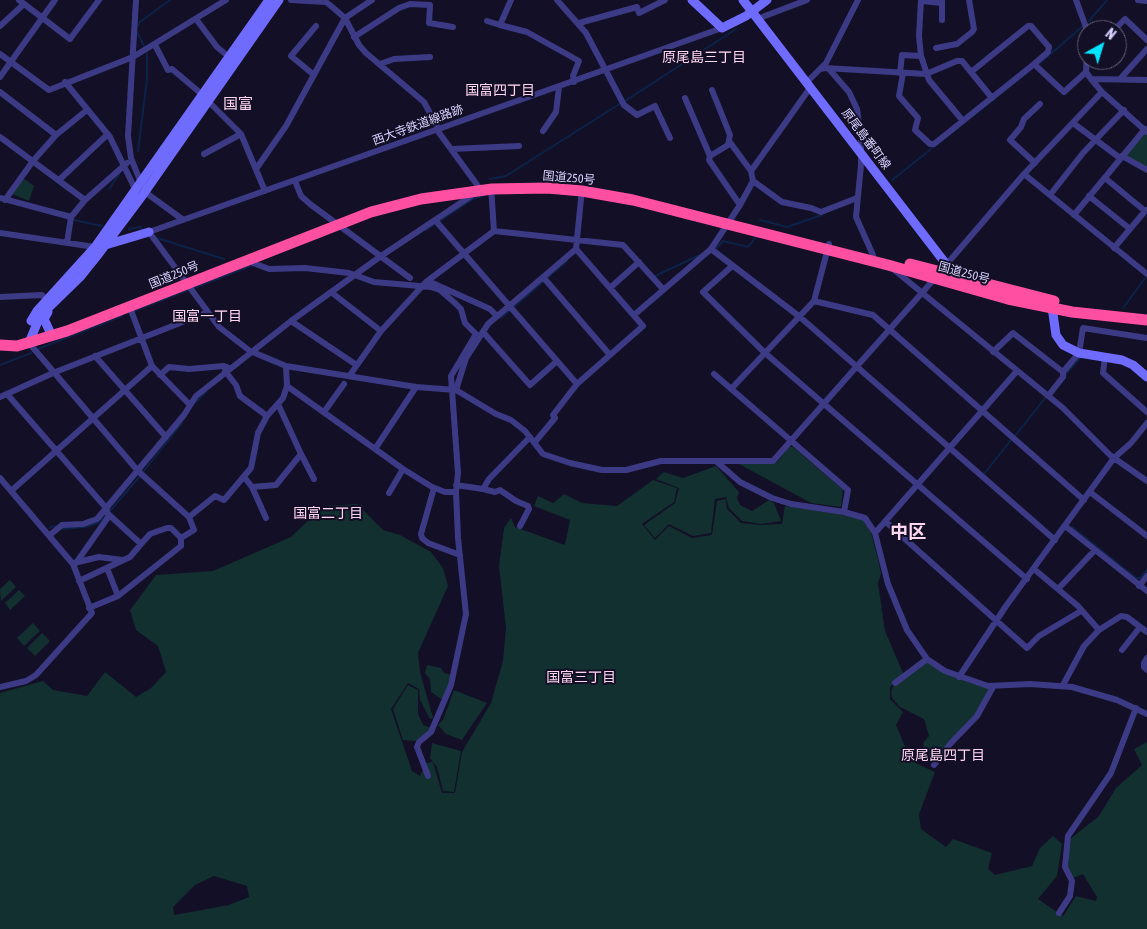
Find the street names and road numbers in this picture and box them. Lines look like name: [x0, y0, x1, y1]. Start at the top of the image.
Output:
street label: 西大寺鉄道線路跡: [370, 102, 466, 148]
street label: 原尾島番町線: [839, 106, 893, 172]
street label: 国道250号: [542, 169, 596, 187]
street label: 国道250号: [147, 258, 201, 292]
street label: 国道250号: [937, 259, 991, 287]

